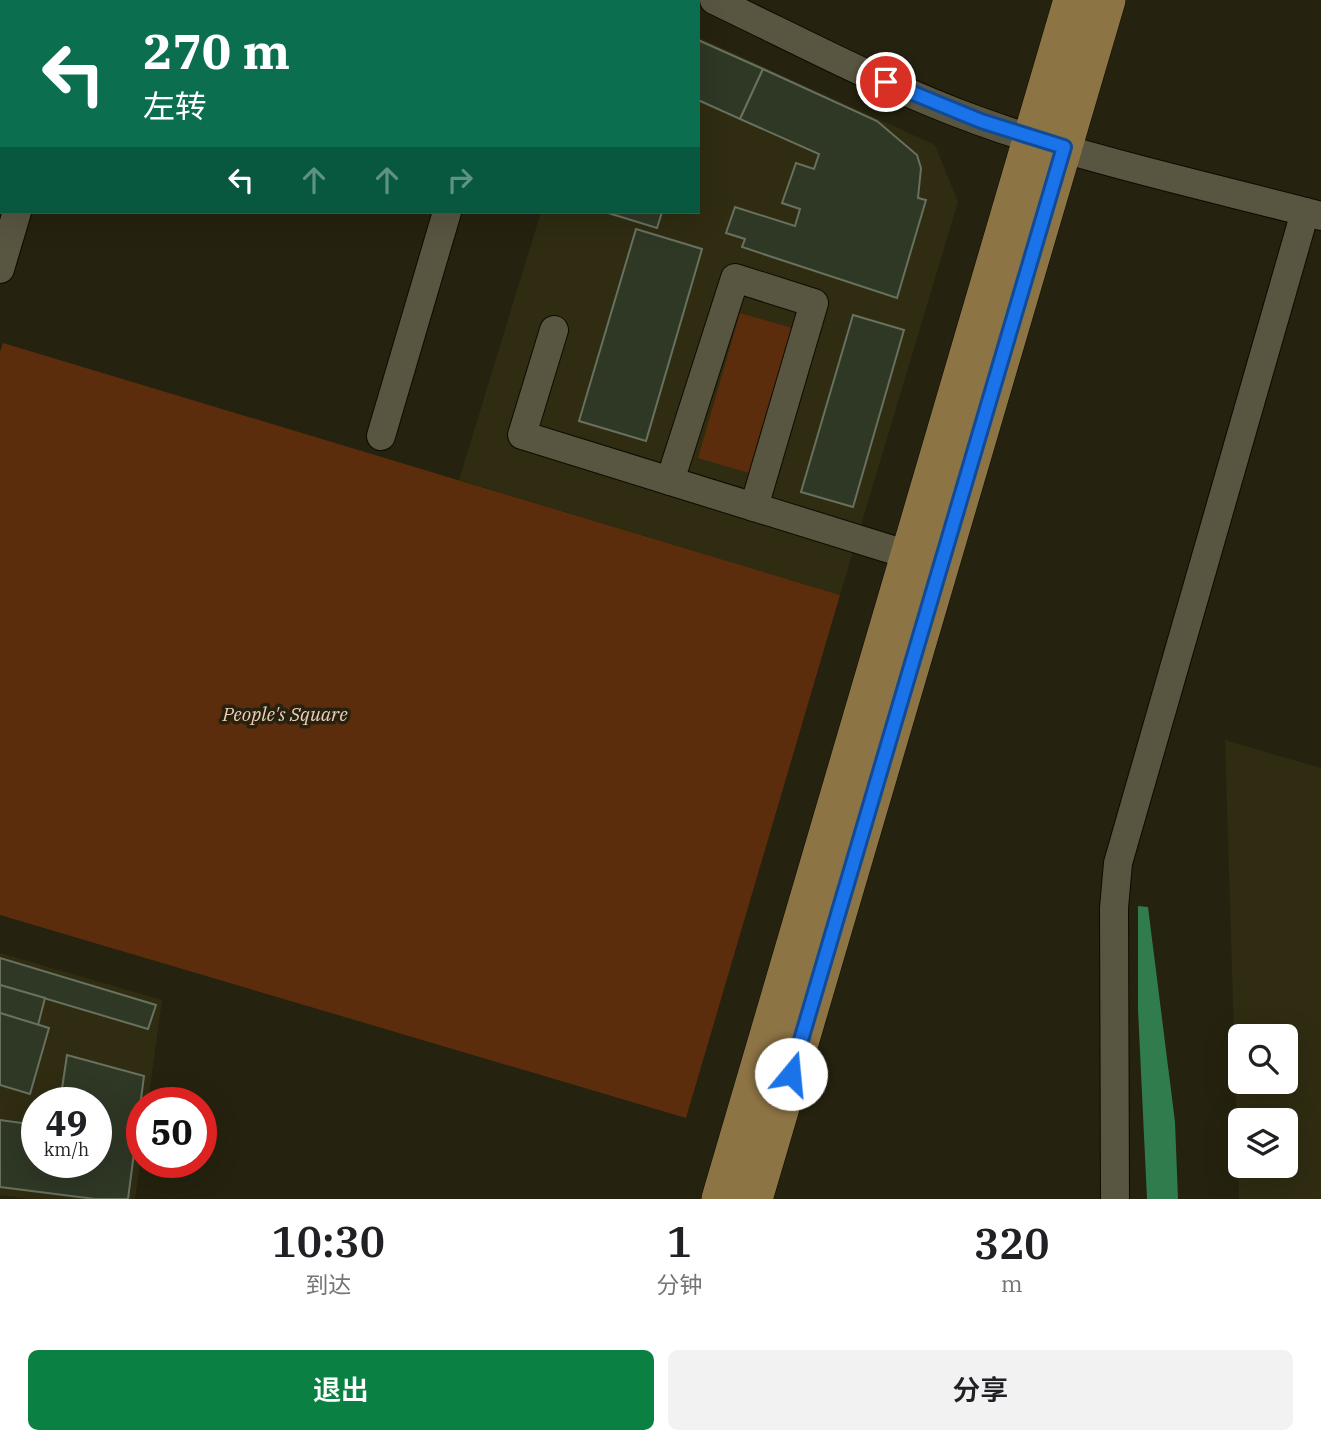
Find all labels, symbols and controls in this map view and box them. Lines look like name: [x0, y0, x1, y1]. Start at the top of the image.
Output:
text: 270 m: [143, 19, 290, 82]
icon: left: [28, 28, 119, 119]
pin: [856, 52, 916, 112]
icon: arrive: [867, 63, 905, 101]
text: 左转: [143, 85, 207, 127]
icon: left: [222, 161, 260, 199]
icon: ahead: [295, 161, 333, 199]
icon: ahead: [368, 161, 406, 199]
icon: right: [441, 161, 479, 199]
park label: People's Square: [221, 702, 348, 726]
map controls: [1228, 1024, 1298, 1178]
button: search: [1228, 1024, 1298, 1094]
position arrow: [754, 1037, 828, 1111]
speed limit sign: 50: [126, 1087, 217, 1178]
text: 49: [45, 1100, 88, 1146]
button: layers: [1228, 1108, 1298, 1178]
text: km/h: [44, 1138, 89, 1161]
text: 10:30: [272, 1214, 385, 1269]
text: 1: [667, 1214, 692, 1269]
text: 320: [974, 1216, 1049, 1271]
text: m: [1001, 1268, 1023, 1298]
text: 到达: [305, 1269, 351, 1299]
text: 分钟: [656, 1269, 702, 1299]
button: 退出: [28, 1350, 654, 1430]
button: 分享: [668, 1350, 1293, 1430]

